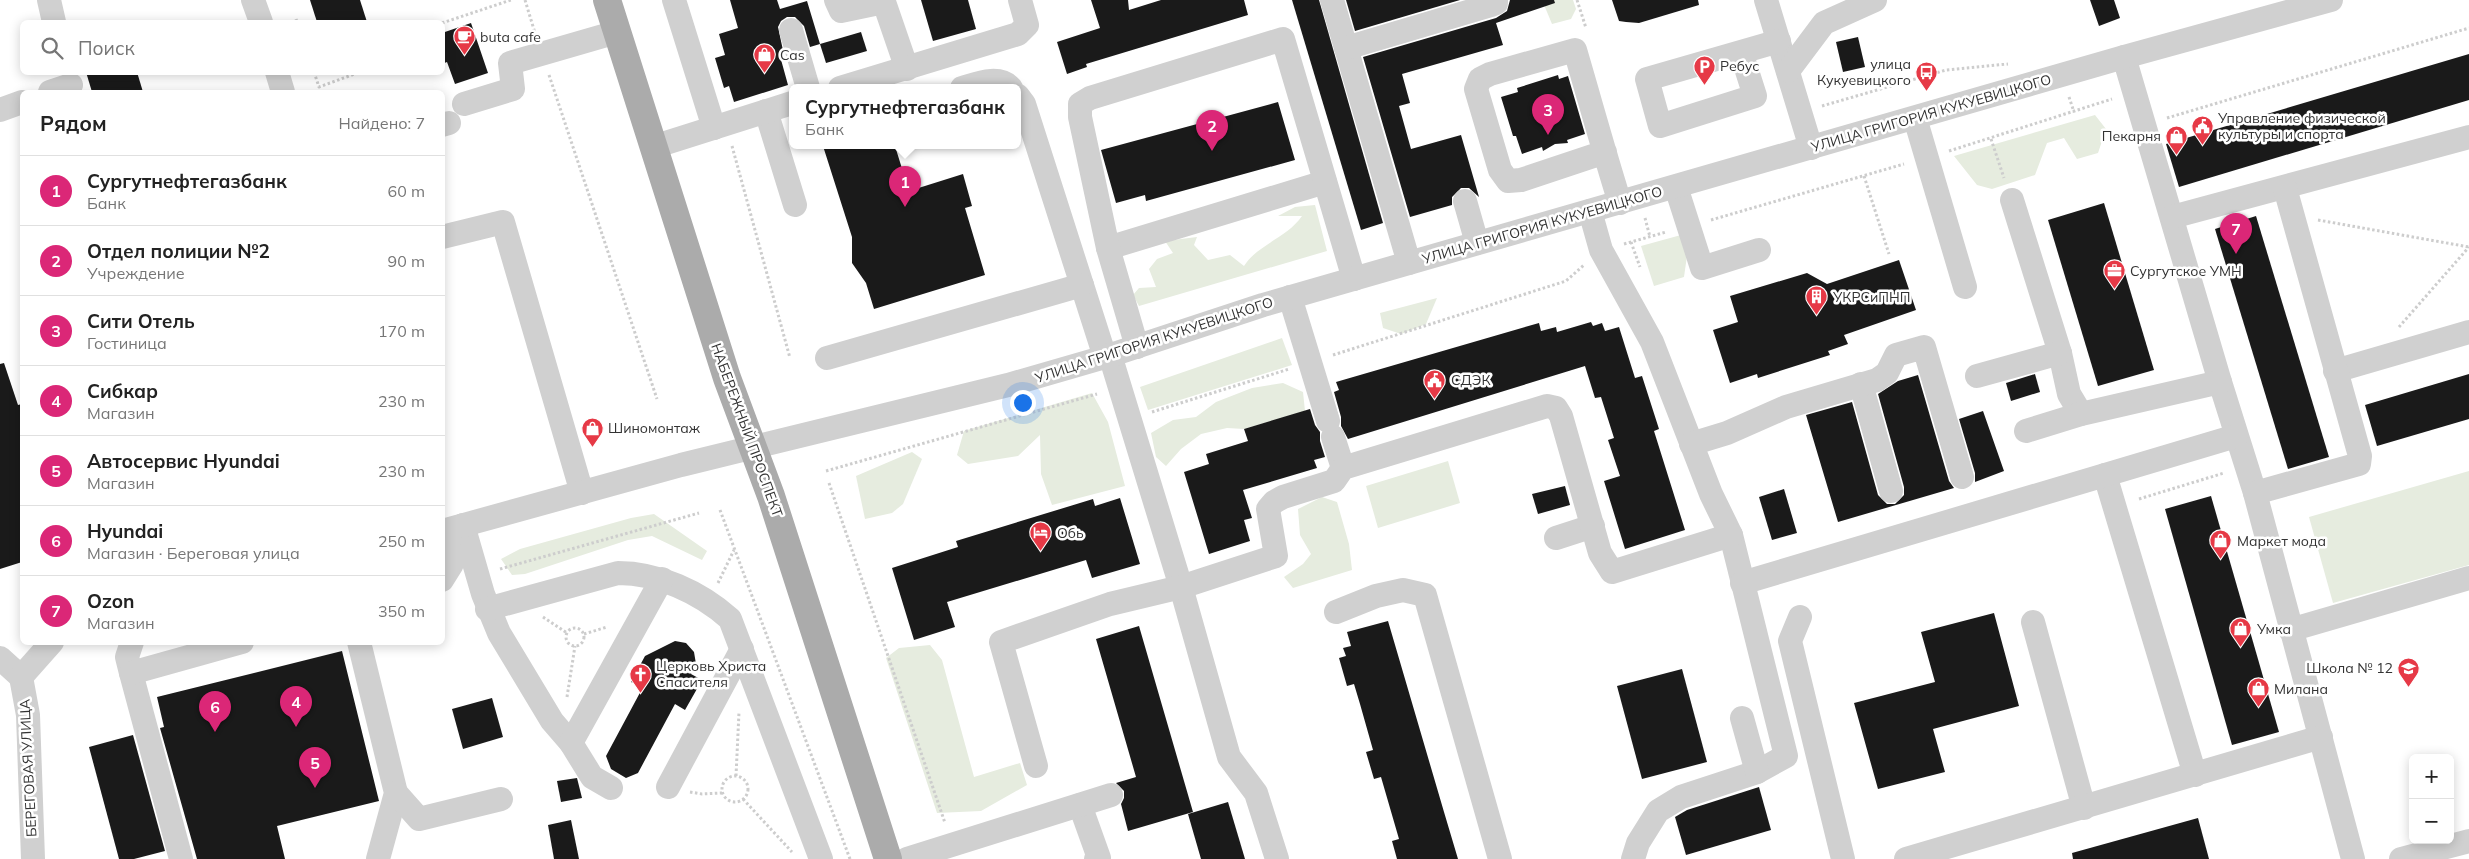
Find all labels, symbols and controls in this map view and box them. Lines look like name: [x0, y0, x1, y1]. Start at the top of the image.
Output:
search box: [20, 20, 445, 75]
cafe icon: buta cafe: [452, 25, 476, 56]
place label: buta cafe: [480, 28, 541, 46]
icon: search: [38, 34, 66, 62]
text: Поиск: [78, 36, 135, 60]
shop icon: Cas: [752, 43, 776, 74]
place label: Cas: [780, 46, 805, 64]
parking icon: Ребус: [1692, 54, 1716, 85]
place label: улица Кукуевицкого: [1817, 55, 1911, 89]
place label: Ребус: [1720, 57, 1759, 75]
bus stop icon: улица Кукуевицкого: [1915, 60, 1939, 91]
street label: УЛИЦА ГРИГОРИЯ КУКУЕВИЦКОГО: [1808, 70, 2053, 156]
popup: [789, 84, 1021, 149]
pin: 3: [1532, 94, 1564, 135]
text: Сургутнефтегазбанк: [805, 95, 1005, 119]
place label: Управление физической культуры и спорта: [2217, 109, 2386, 143]
text: Рядом: [40, 110, 107, 136]
pin: 2: [1196, 110, 1228, 151]
text: Найдено: 7: [339, 113, 425, 133]
public building icon: Управление физической культуры и спорта: [2190, 114, 2214, 145]
text: Банк: [805, 119, 844, 139]
shop icon: Пекарня: [2165, 124, 2189, 155]
place label: Пекарня: [2102, 127, 2161, 145]
pin: 1: [889, 166, 921, 207]
text: Сургутнефтегазбанк: [87, 169, 287, 193]
text: 1: [51, 181, 61, 201]
text: 60 m: [388, 181, 425, 201]
street label: УЛИЦА ГРИГОРИЯ КУКУЕВИЦКОГО: [1419, 182, 1664, 268]
text: Банк: [87, 193, 126, 213]
pin: 7: [2220, 213, 2252, 254]
text: Отдел полиции №2: [87, 239, 270, 263]
text: 2: [51, 251, 61, 271]
text: 90 m: [388, 251, 425, 271]
office icon: Сургутское УМН: [2102, 259, 2126, 290]
place label: Сургутское УМН: [2130, 262, 2242, 280]
text: Учреждение: [87, 263, 185, 283]
building icon: УКРСиПНП: [1805, 285, 1829, 316]
place label: УКРСиПНП: [1832, 288, 1911, 306]
street label: УЛИЦА ГРИГОРИЯ КУКУЕВИЦКОГО: [1032, 293, 1275, 387]
text: Сити Отель: [87, 309, 195, 333]
text: 3: [51, 321, 61, 341]
text: 170 m: [378, 321, 425, 341]
text: Гостиница: [87, 333, 167, 353]
street label: НАБЕРЕЖНЫЙ ПРОСПЕКТ: [707, 341, 787, 520]
public building icon: СДЭК: [1423, 368, 1447, 399]
place label: СДЭК: [1451, 371, 1491, 389]
text: Сибкар: [87, 379, 158, 403]
your location: [1010, 390, 1036, 416]
text: 4: [51, 391, 61, 411]
text: 230 m: [378, 391, 425, 411]
text: Магазин: [87, 403, 155, 423]
shop icon: Шиномонтаж: [580, 416, 604, 447]
place label: Шиномонтаж: [608, 419, 701, 437]
text: Автосервис Hyundai: [87, 449, 280, 473]
text: 5: [51, 461, 61, 481]
text: 230 m: [378, 461, 425, 481]
text: Магазин: [87, 473, 155, 493]
text: Hyundai: [87, 519, 163, 543]
hotel icon: Обь: [1029, 521, 1053, 552]
place label: Обь: [1057, 524, 1084, 542]
shop icon: Маркет мода: [2209, 529, 2233, 560]
text: 6: [51, 531, 61, 551]
text: 250 m: [378, 531, 425, 551]
place label: Маркет мода: [2237, 532, 2326, 550]
text: Магазин · Береговая улица: [87, 543, 300, 563]
text: Ozon: [87, 589, 134, 613]
text: 7: [51, 601, 61, 621]
text: 350 m: [378, 601, 425, 621]
text: Магазин: [87, 613, 155, 633]
shop icon: Умка: [2229, 617, 2253, 648]
place label: Умка: [2256, 620, 2291, 638]
school or university icon: Школа № 12: [2397, 656, 2421, 687]
place label: Церковь Христа Спасителя: [656, 657, 766, 691]
place label: Школа № 12: [2306, 659, 2393, 677]
church icon: Церковь Христа Спасителя: [628, 662, 652, 693]
shop icon: Милана: [2246, 677, 2270, 708]
place label: Милана: [2274, 680, 2328, 698]
pin: 4: [280, 686, 312, 727]
pin: 6: [199, 691, 231, 732]
street label: БЕРЕГОВАЯ УЛИЦА: [15, 698, 41, 838]
pin: 5: [299, 747, 331, 788]
map controls: [2409, 754, 2454, 844]
button: +: [2409, 754, 2454, 799]
button: −: [2409, 799, 2454, 844]

